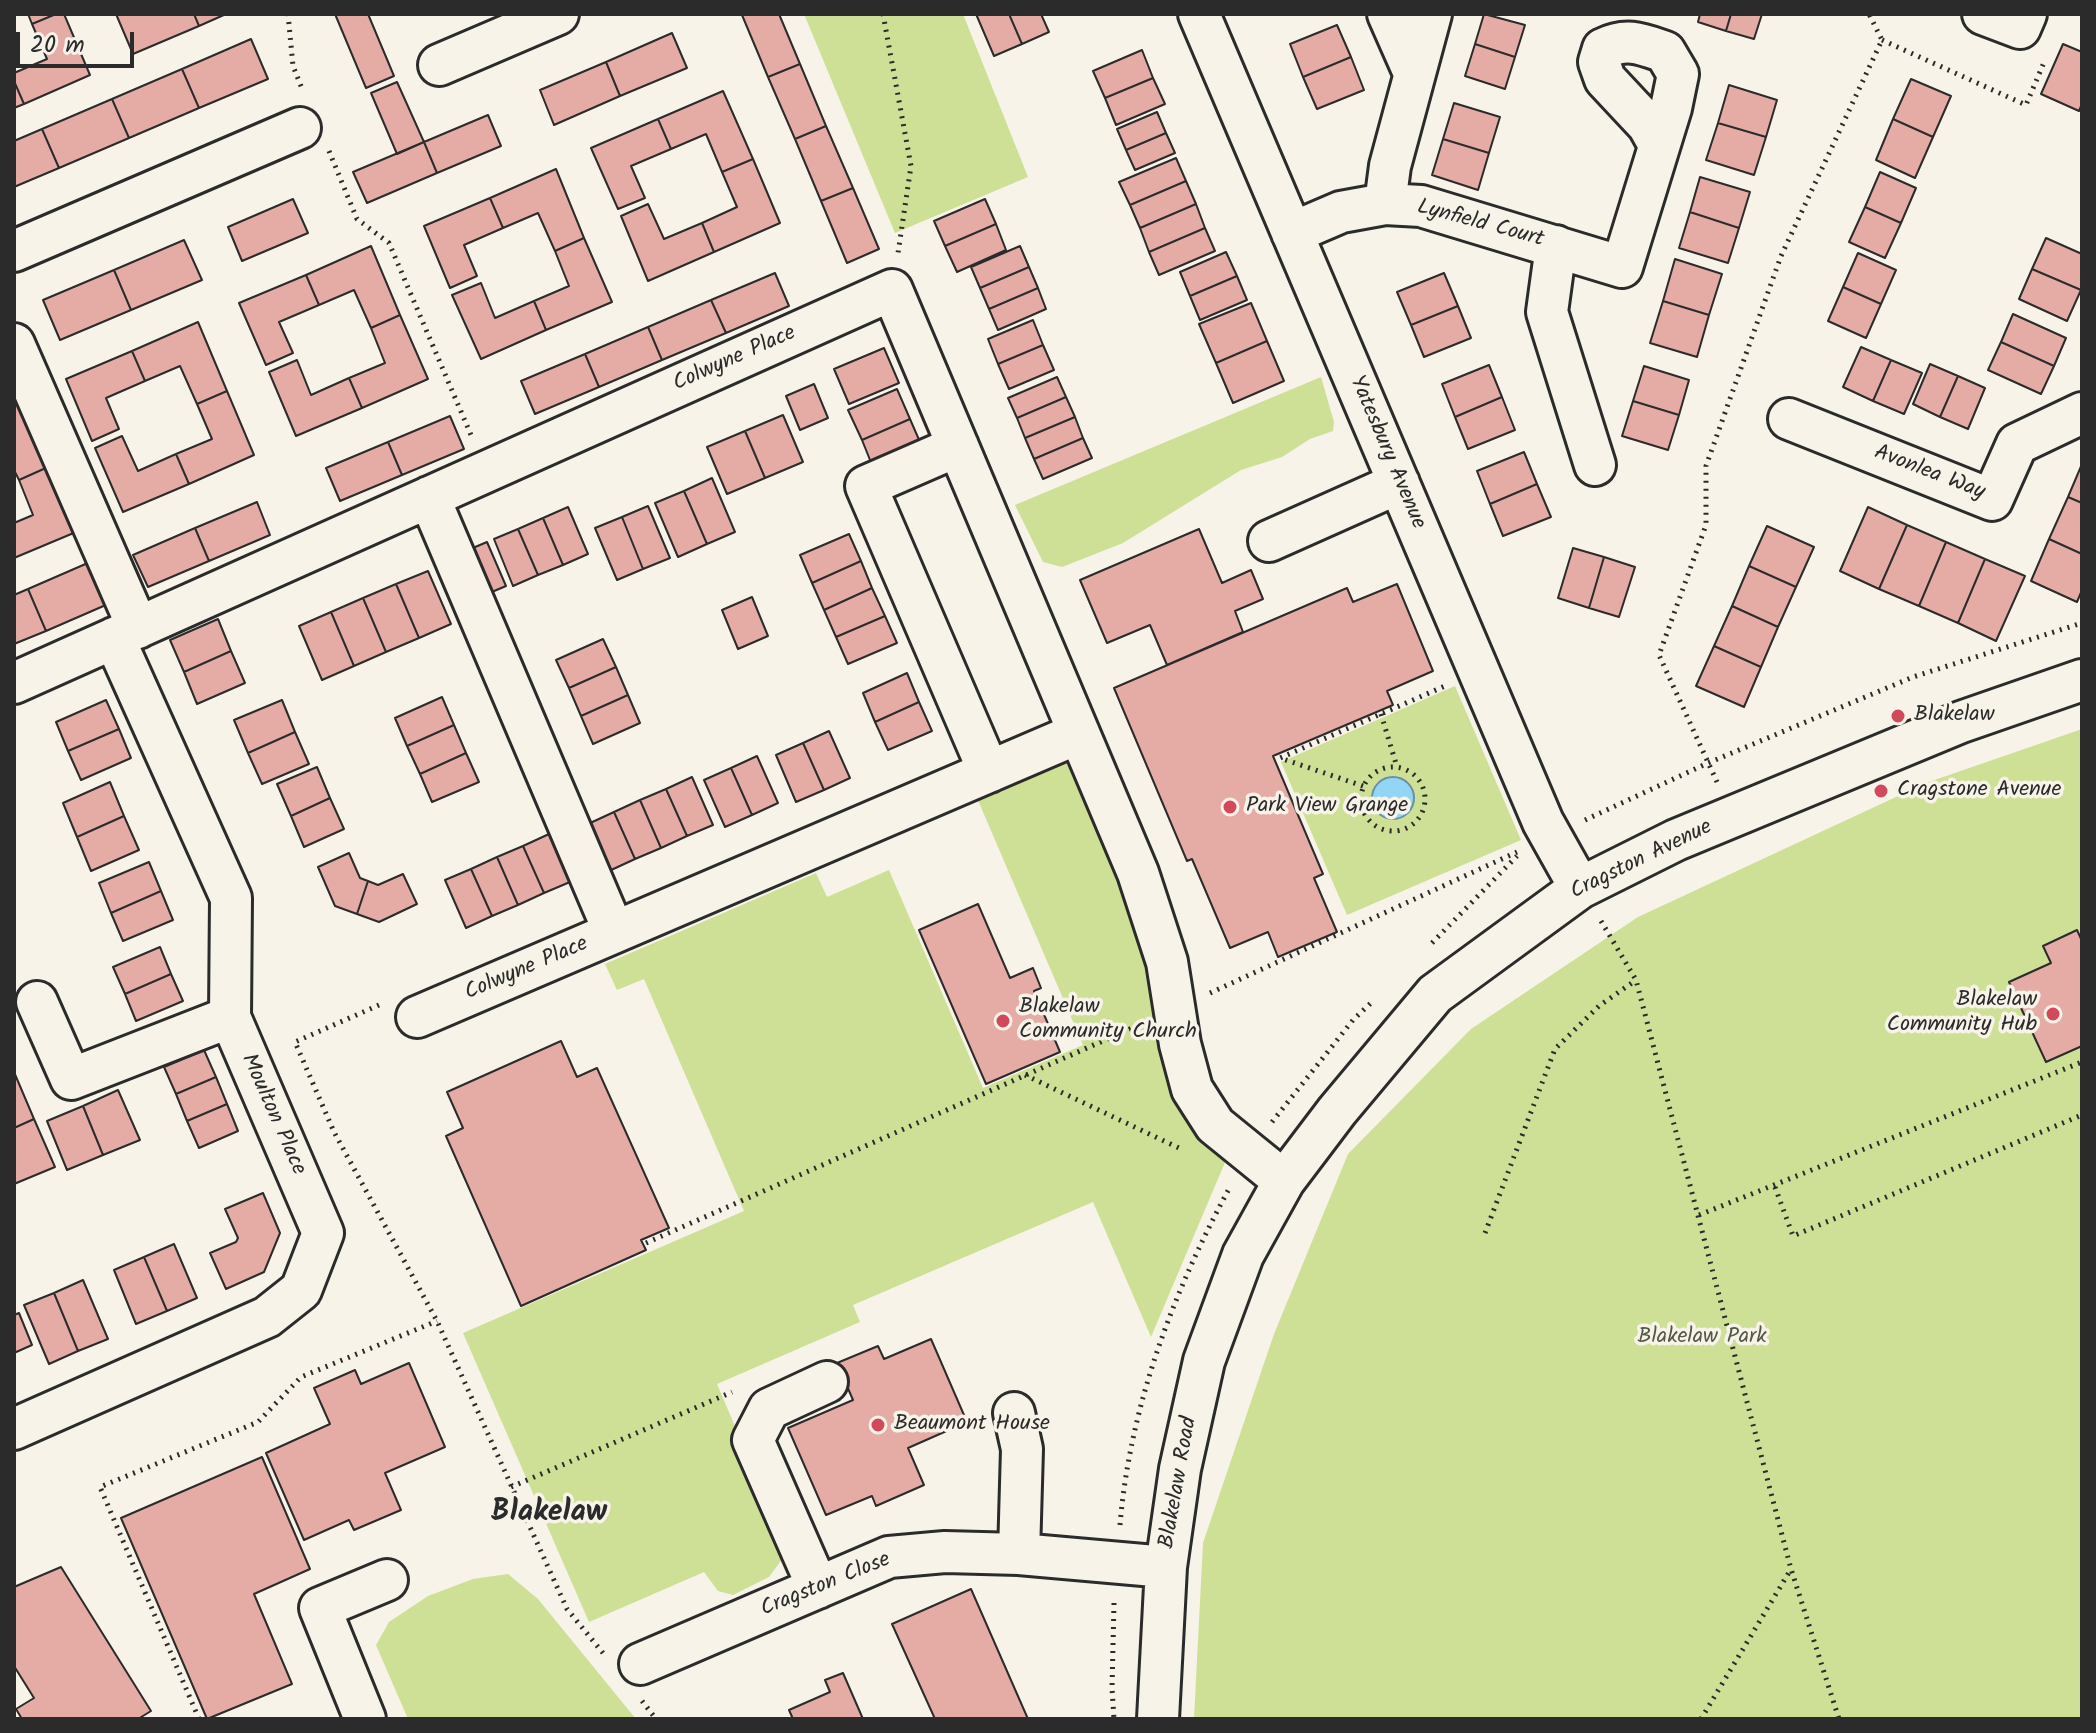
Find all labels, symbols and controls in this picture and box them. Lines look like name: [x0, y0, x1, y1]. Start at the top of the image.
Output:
scale bar: [20, 16, 138, 66]
text: 20 m: [30, 26, 85, 65]
street label: Lynfield Court: [1414, 195, 1546, 255]
street label: Colwyne Place: [670, 321, 800, 399]
street label: Yatesbury Avenue: [1342, 372, 1430, 534]
street label: Avonlea Way: [1870, 441, 1988, 507]
place label: Blakelaw: [1914, 703, 1994, 729]
marker: Blakelaw: [1889, 707, 1907, 725]
place label: Cragstone Avenue: [1897, 778, 2061, 804]
marker: Cragstone Avenue: [1872, 782, 1890, 800]
place label: Park View Grange: [1246, 794, 1408, 820]
marker: Park View Grange: [1221, 798, 1239, 816]
street label: Cragston Avenue: [1567, 815, 1717, 907]
street label: Colwyne Place: [461, 932, 593, 1008]
place label: Blakelaw Community Hub: [1887, 988, 2037, 1040]
place label: Blakelaw Community Church: [1019, 995, 1197, 1046]
marker: Blakelaw Community Hub: [2044, 1005, 2062, 1023]
marker: Blakelaw Community Church: [994, 1012, 1012, 1030]
street label: Moulton Place: [234, 1050, 310, 1180]
park label: Blakelaw Park: [1637, 1325, 1767, 1351]
place label: Beaumont House: [894, 1412, 1050, 1438]
street label: Blakelaw Road: [1155, 1415, 1205, 1551]
marker: Beaumont House: [869, 1416, 887, 1434]
district label: Blakelaw: [491, 1497, 607, 1533]
street label: Cragston Close: [757, 1548, 895, 1624]

